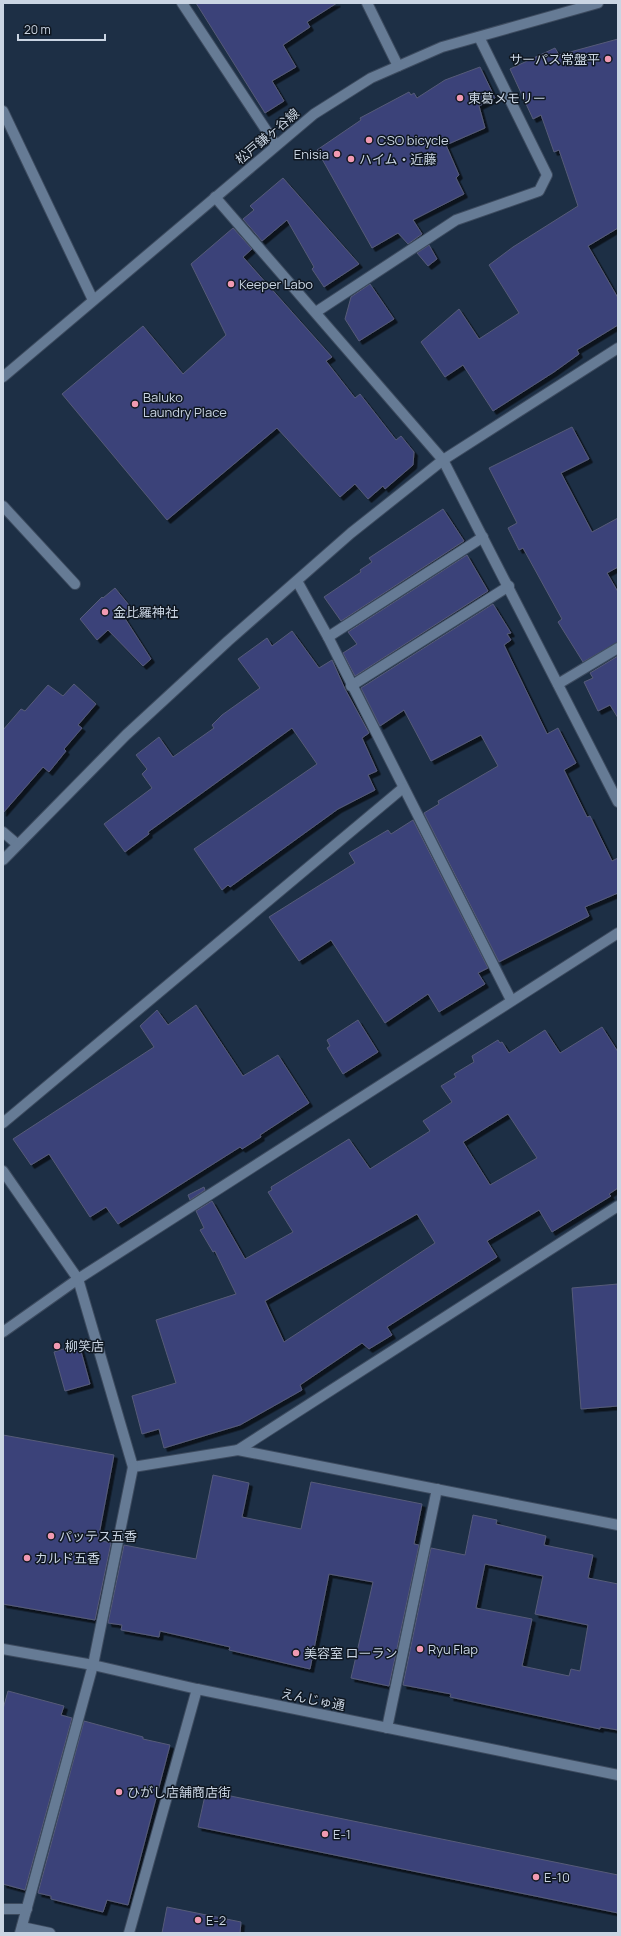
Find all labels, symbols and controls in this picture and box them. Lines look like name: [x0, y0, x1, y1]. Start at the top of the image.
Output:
scale bar: [18, 16, 105, 42]
text: 20 m: [24, 21, 51, 38]
place label: サーパス常盤平: [509, 50, 600, 68]
marker: サーパス常盤平: [603, 54, 613, 64]
place label: 東葛メモリー: [468, 89, 546, 107]
marker: 東葛メモリー: [455, 93, 465, 103]
street label: 松戸鎌ヶ谷線: [231, 104, 303, 168]
place label: CSO bicycle: [377, 131, 449, 149]
marker: CSO bicycle: [364, 135, 374, 145]
place label: Enisia: [294, 145, 329, 163]
marker: Enisia: [332, 149, 342, 159]
place label: ハイム・近藤: [359, 150, 436, 168]
marker: ハイム・近藤: [346, 154, 356, 164]
place label: Keeper Labo: [239, 275, 313, 293]
marker: Keeper Labo: [226, 279, 236, 289]
place label: Baluko Laundry Place: [143, 388, 227, 421]
marker: Baluko Laundry Place: [130, 399, 140, 409]
place label: 金比羅神社: [113, 603, 178, 621]
marker: 金比羅神社: [100, 607, 110, 617]
place label: 柳笑店: [65, 1337, 104, 1355]
marker: 柳笑店: [52, 1341, 62, 1351]
place label: パッテス五香: [59, 1527, 137, 1545]
marker: パッテス五香: [46, 1531, 56, 1541]
place label: カルド五香: [35, 1549, 100, 1567]
marker: カルド五香: [22, 1553, 32, 1563]
place label: Ryu Flap: [428, 1640, 478, 1658]
place label: 美容室 ローラン: [304, 1644, 398, 1662]
marker: Ryu Flap: [415, 1644, 425, 1654]
marker: 美容室 ローラン: [291, 1648, 301, 1658]
street label: えんじゅ通: [279, 1684, 347, 1714]
place label: ひがし店舗商店街: [127, 1783, 231, 1801]
marker: ひがし店舗商店街: [114, 1787, 124, 1797]
place label: E-1: [333, 1825, 351, 1843]
marker: E-1: [320, 1829, 330, 1839]
place label: E-10: [544, 1868, 570, 1886]
marker: E-10: [531, 1872, 541, 1882]
place label: E-2: [206, 1911, 226, 1929]
marker: E-2: [193, 1915, 203, 1925]

